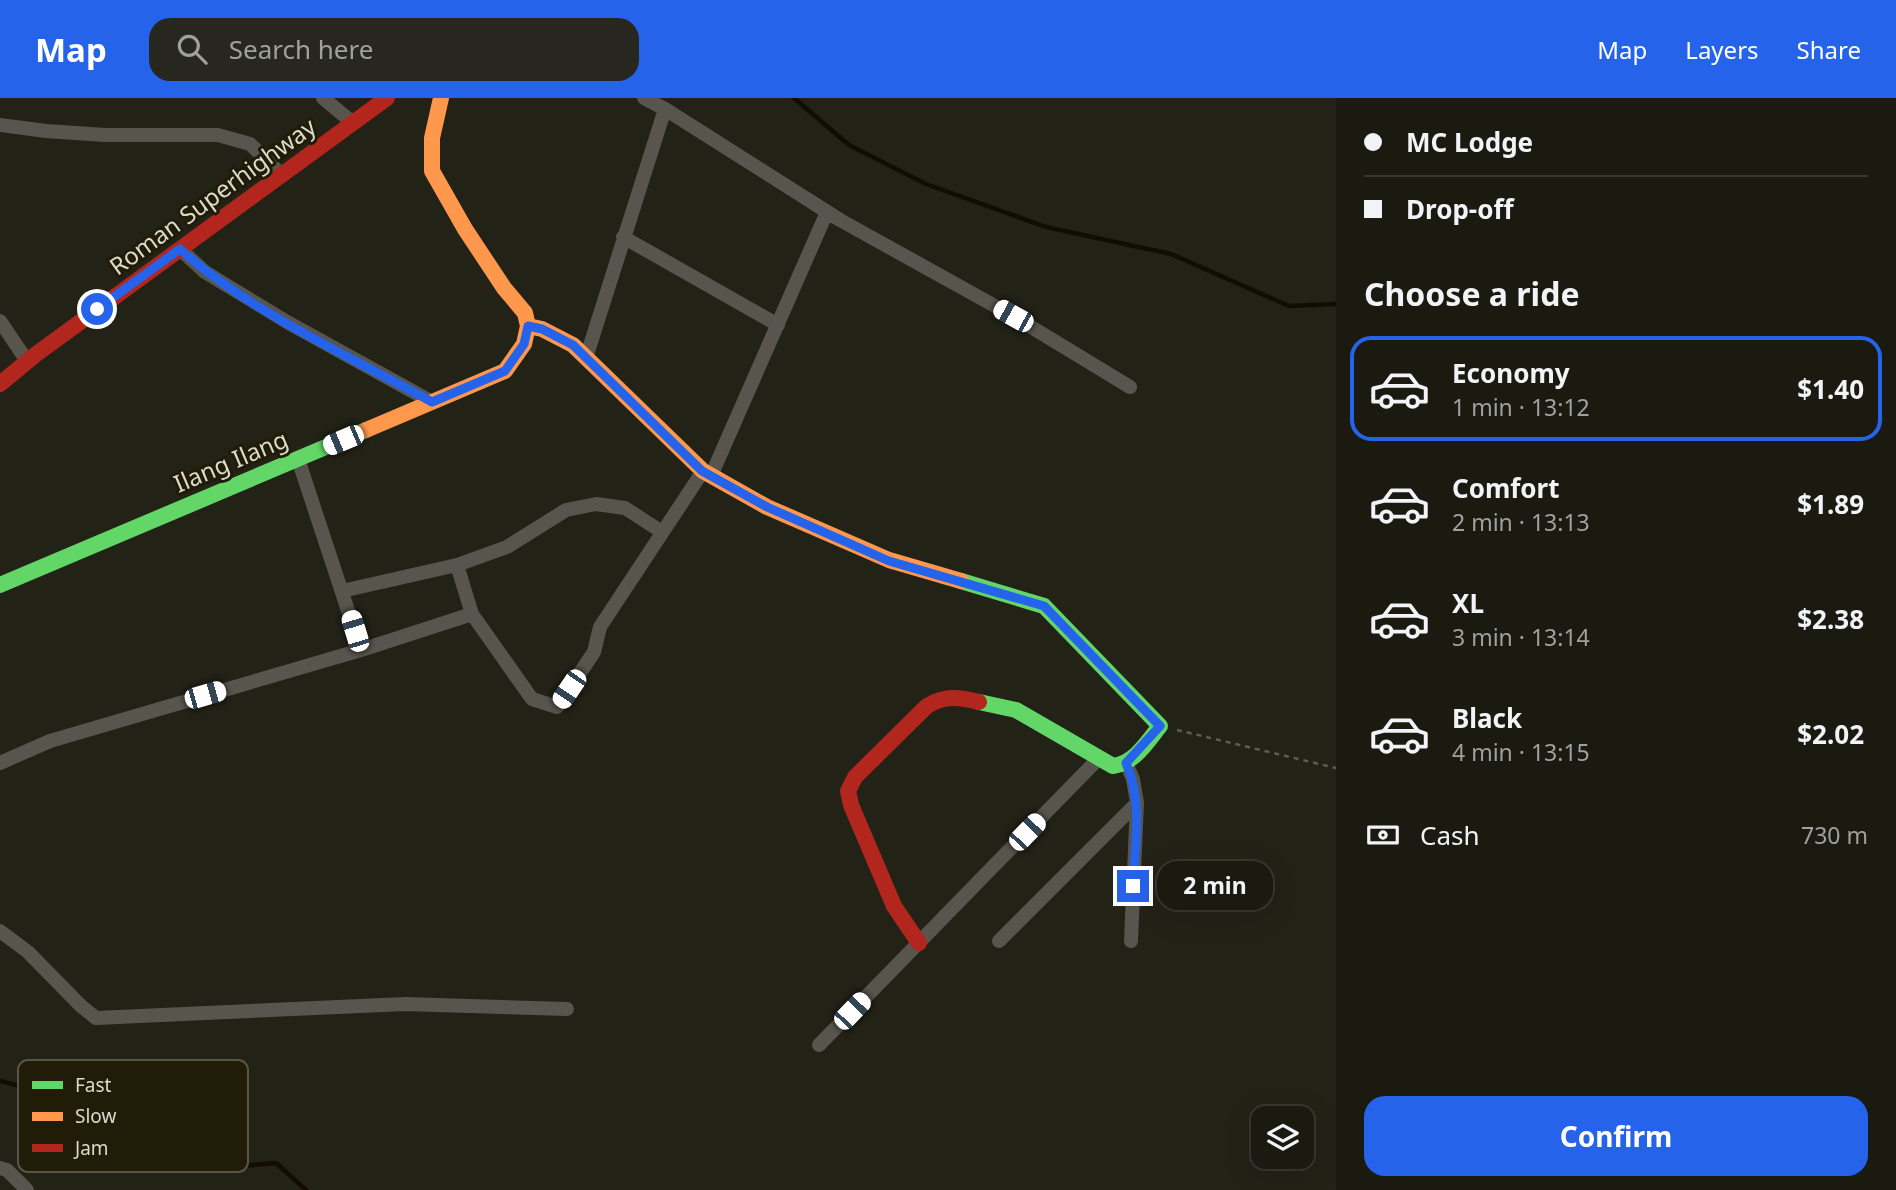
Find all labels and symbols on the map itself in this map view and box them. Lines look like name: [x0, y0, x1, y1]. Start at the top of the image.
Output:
street label: Roman Superhighway: [102, 109, 323, 282]
route start: [81, 293, 113, 325]
car: [990, 297, 1037, 335]
street label: Ilang Ilang: [168, 422, 293, 499]
car: [320, 422, 367, 458]
car: [339, 608, 372, 654]
car: [549, 666, 590, 712]
car: [182, 679, 229, 711]
car: [1005, 810, 1050, 854]
callout: 2 min: [1158, 862, 1273, 910]
route end: [1117, 870, 1149, 902]
car: [830, 989, 875, 1033]
legend: [18, 1060, 248, 1172]
text: Fast: [75, 1072, 112, 1098]
text: Slow: [75, 1103, 116, 1129]
text: Jam: [73, 1135, 109, 1161]

